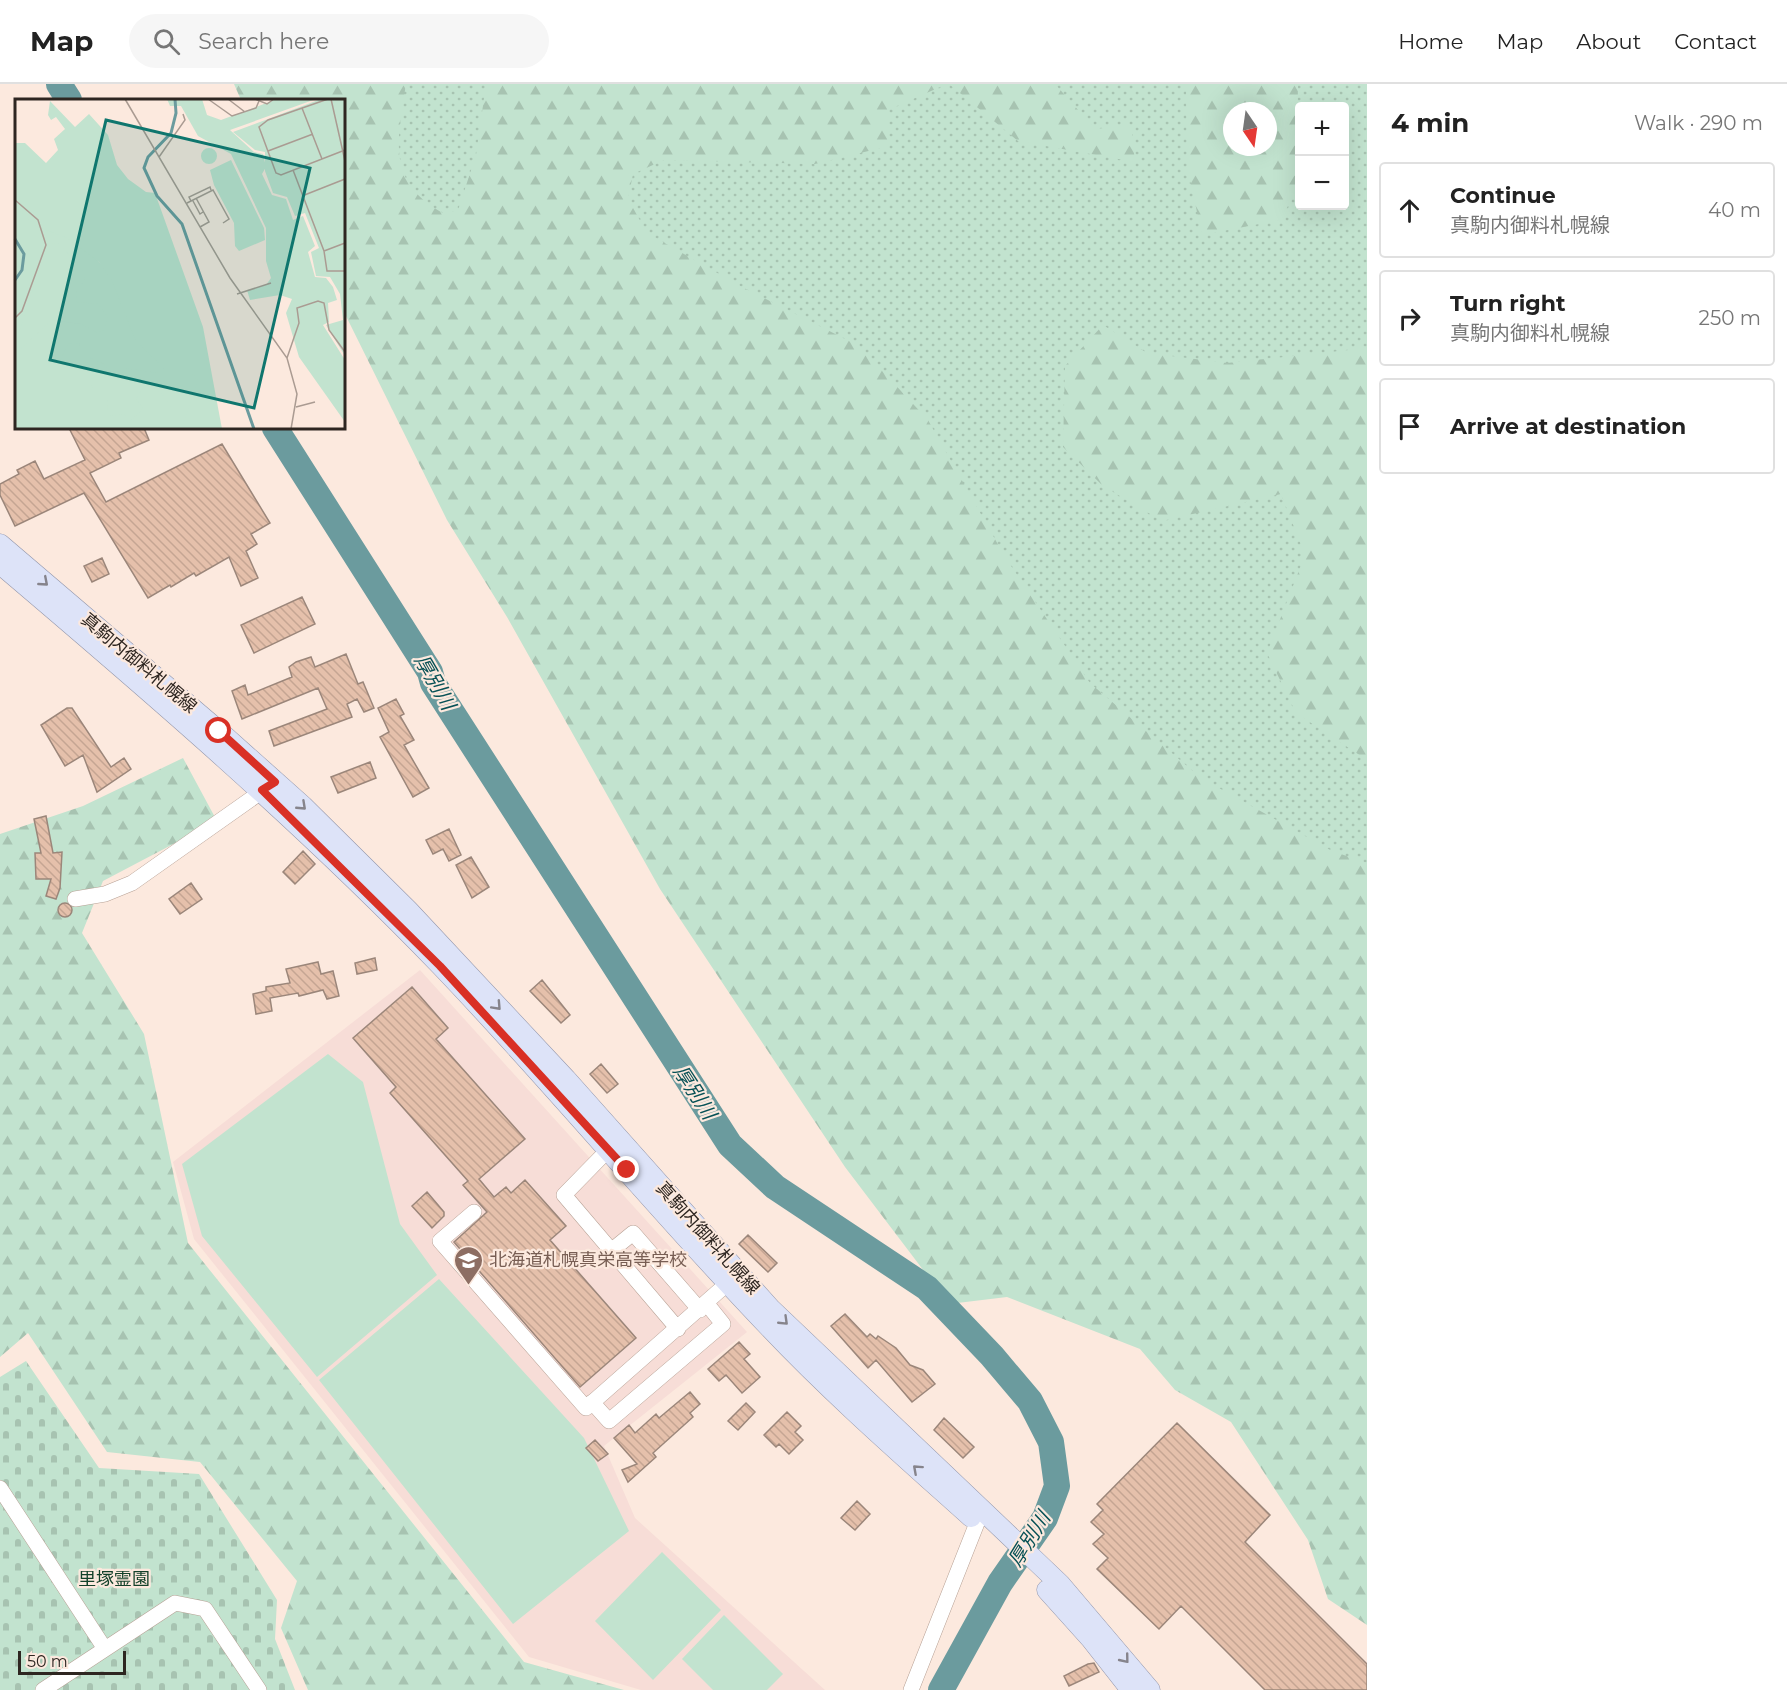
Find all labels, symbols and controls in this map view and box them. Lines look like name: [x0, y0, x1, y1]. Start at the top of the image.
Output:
search box: [129, 14, 549, 68]
text: Map: [30, 24, 93, 58]
icon: search: [150, 25, 183, 58]
text: Search here: [198, 28, 329, 55]
text: Home: [1398, 29, 1463, 54]
text: Map: [1496, 29, 1543, 54]
text: About: [1576, 29, 1641, 54]
text: Contact: [1674, 29, 1757, 54]
inset map: [15, 99, 345, 429]
north arrow: [1223, 102, 1277, 156]
map controls: [1295, 102, 1349, 210]
button: +: [1295, 102, 1349, 156]
text: 4 min: [1391, 107, 1469, 139]
text: Walk · 290 m: [1634, 111, 1763, 135]
button: −: [1295, 156, 1349, 210]
text: Continue: [1450, 182, 1556, 209]
icon: ahead: [1393, 194, 1426, 227]
text: 40 m: [1708, 198, 1761, 222]
text: 真駒内御料札幌線: [1450, 213, 1610, 237]
text: Turn right: [1450, 290, 1565, 317]
icon: right: [1393, 302, 1426, 335]
text: 250 m: [1699, 306, 1761, 330]
text: 真駒内御料札幌線: [1450, 321, 1610, 345]
icon: arrive: [1393, 410, 1426, 443]
text: Arrive at destination: [1450, 413, 1686, 440]
one-way arrow: [37, 575, 48, 586]
street label: 真駒内御料札幌線: [77, 608, 201, 718]
water label: 厚別川: [410, 650, 461, 716]
route start: [205, 717, 231, 743]
one-way arrow: [295, 799, 306, 810]
one-way arrow: [490, 999, 501, 1010]
water label: 厚別川: [669, 1060, 722, 1125]
route end: [613, 1156, 639, 1182]
street label: 真駒内御料札幌線: [652, 1177, 764, 1299]
school or university icon: 北海道札幌真栄高等学校: [452, 1244, 484, 1286]
place label: 北海道札幌真栄高等学校: [489, 1249, 687, 1271]
one-way arrow: [777, 1313, 788, 1324]
one-way arrow: [914, 1465, 925, 1476]
water label: 厚別川: [1003, 1506, 1056, 1571]
park label: 里塚霊園: [78, 1568, 150, 1590]
scale bar: [18, 1648, 126, 1676]
text: 50 m: [27, 1652, 68, 1671]
one-way arrow: [1118, 1652, 1129, 1663]

